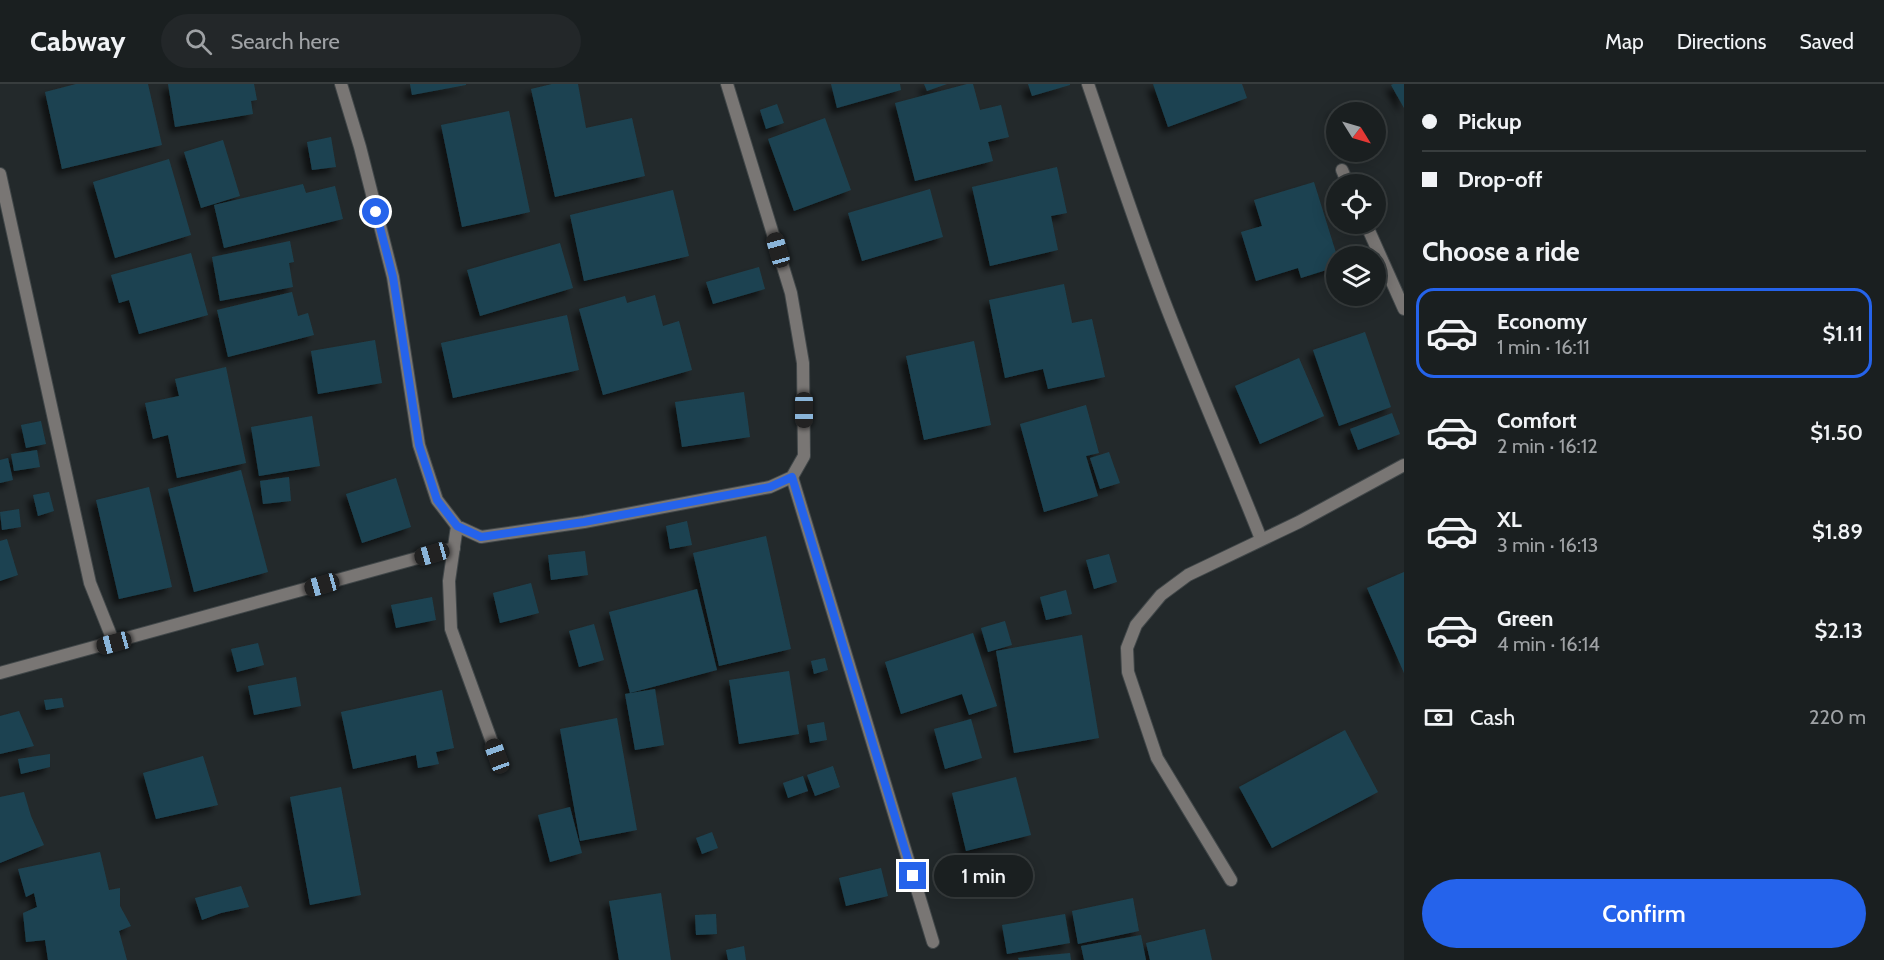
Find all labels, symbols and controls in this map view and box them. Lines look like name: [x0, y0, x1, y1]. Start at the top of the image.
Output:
search box: [161, 14, 581, 68]
text: Cabway: [30, 24, 125, 58]
icon: search: [182, 25, 215, 58]
text: Search here: [230, 28, 340, 55]
text: Map: [1605, 29, 1644, 54]
text: Directions: [1677, 29, 1766, 54]
text: Saved: [1799, 29, 1854, 54]
north arrow: [1326, 102, 1386, 162]
map controls: [1326, 102, 1386, 306]
text: Pickup: [1458, 108, 1522, 135]
text: Drop-off: [1458, 166, 1542, 193]
button: locate: [1326, 174, 1386, 234]
route start: [362, 198, 389, 225]
car: [764, 230, 792, 270]
text: Choose a ride: [1422, 235, 1580, 268]
button: layers: [1326, 246, 1386, 306]
icon: car: [1425, 306, 1479, 360]
text: Economy: [1497, 308, 1587, 335]
text: $1.11: [1822, 320, 1863, 347]
text: 1 min · 16:11: [1497, 335, 1590, 359]
car: [795, 392, 813, 428]
icon: car: [1425, 405, 1479, 459]
text: Comfort: [1497, 407, 1576, 434]
text: $1.50: [1810, 419, 1863, 446]
text: 2 min · 16:12: [1497, 434, 1598, 458]
icon: car: [1425, 504, 1479, 558]
text: XL: [1497, 506, 1522, 533]
text: $1.89: [1812, 518, 1863, 545]
text: 3 min · 16:13: [1497, 533, 1598, 557]
car: [412, 540, 452, 568]
car: [302, 571, 342, 599]
icon: car: [1425, 603, 1479, 657]
text: Green: [1497, 605, 1553, 632]
text: $2.13: [1815, 617, 1863, 644]
car: [94, 630, 134, 656]
text: 4 min · 16:14: [1497, 632, 1600, 656]
icon: cash: [1422, 701, 1455, 734]
text: Cash: [1470, 704, 1515, 731]
text: 220 m: [1809, 705, 1866, 729]
car: [482, 736, 512, 776]
callout: 1 min: [934, 855, 1033, 897]
route end: [899, 862, 926, 889]
text: 1 min: [961, 864, 1006, 888]
button: Confirm: [1422, 879, 1866, 948]

